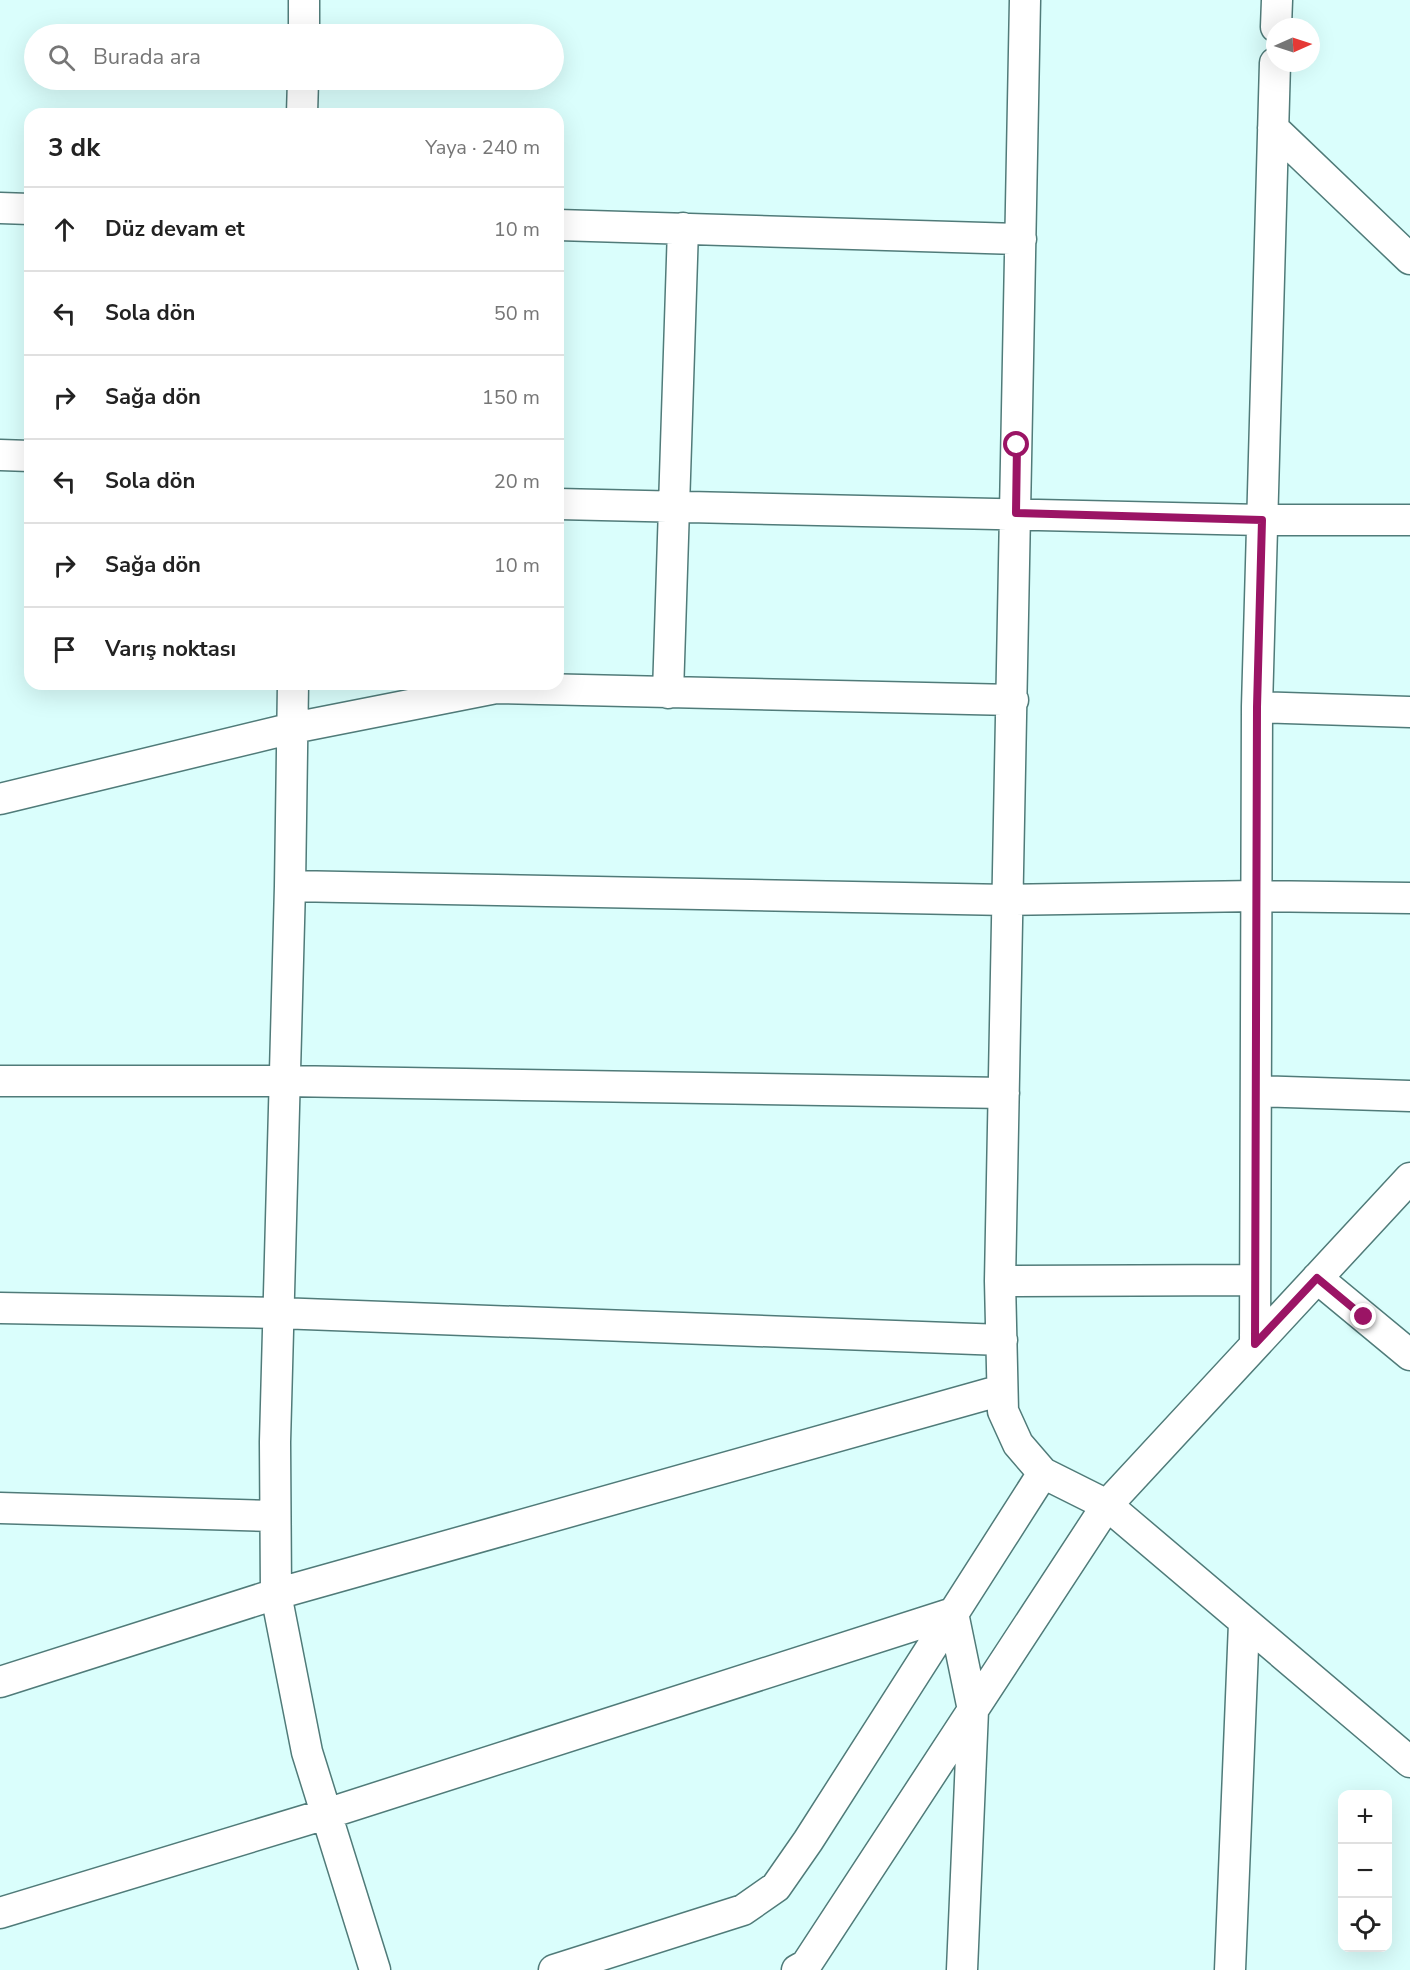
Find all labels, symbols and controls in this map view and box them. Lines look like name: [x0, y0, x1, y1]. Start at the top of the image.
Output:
north arrow: [1266, 18, 1320, 72]
search box: [24, 24, 564, 90]
icon: search: [45, 41, 78, 74]
text: Burada ara: [93, 42, 201, 72]
text: 3 dk: [48, 130, 100, 165]
text: Yaya · 240 m: [425, 134, 540, 161]
icon: ahead: [48, 213, 81, 246]
text: Düz devam et: [105, 214, 245, 244]
text: 10 m: [494, 216, 540, 243]
icon: left: [48, 297, 81, 330]
text: Sola dön: [105, 298, 195, 328]
text: 50 m: [494, 300, 540, 327]
icon: right: [48, 381, 81, 414]
text: Sağa dön: [105, 382, 201, 412]
text: 150 m: [482, 384, 540, 411]
route start: [1003, 431, 1029, 457]
icon: left: [48, 465, 81, 498]
text: Sola dön: [105, 466, 195, 496]
text: 20 m: [494, 468, 540, 495]
icon: right: [48, 549, 81, 582]
text: Sağa dön: [105, 550, 201, 580]
text: 10 m: [494, 552, 540, 579]
icon: arrive: [48, 633, 81, 666]
text: Varış noktası: [105, 634, 236, 664]
route end: [1350, 1303, 1376, 1329]
map controls: [1338, 1790, 1392, 1952]
button: +: [1338, 1790, 1392, 1844]
button: −: [1338, 1844, 1392, 1898]
button: locate: [1338, 1898, 1392, 1952]

